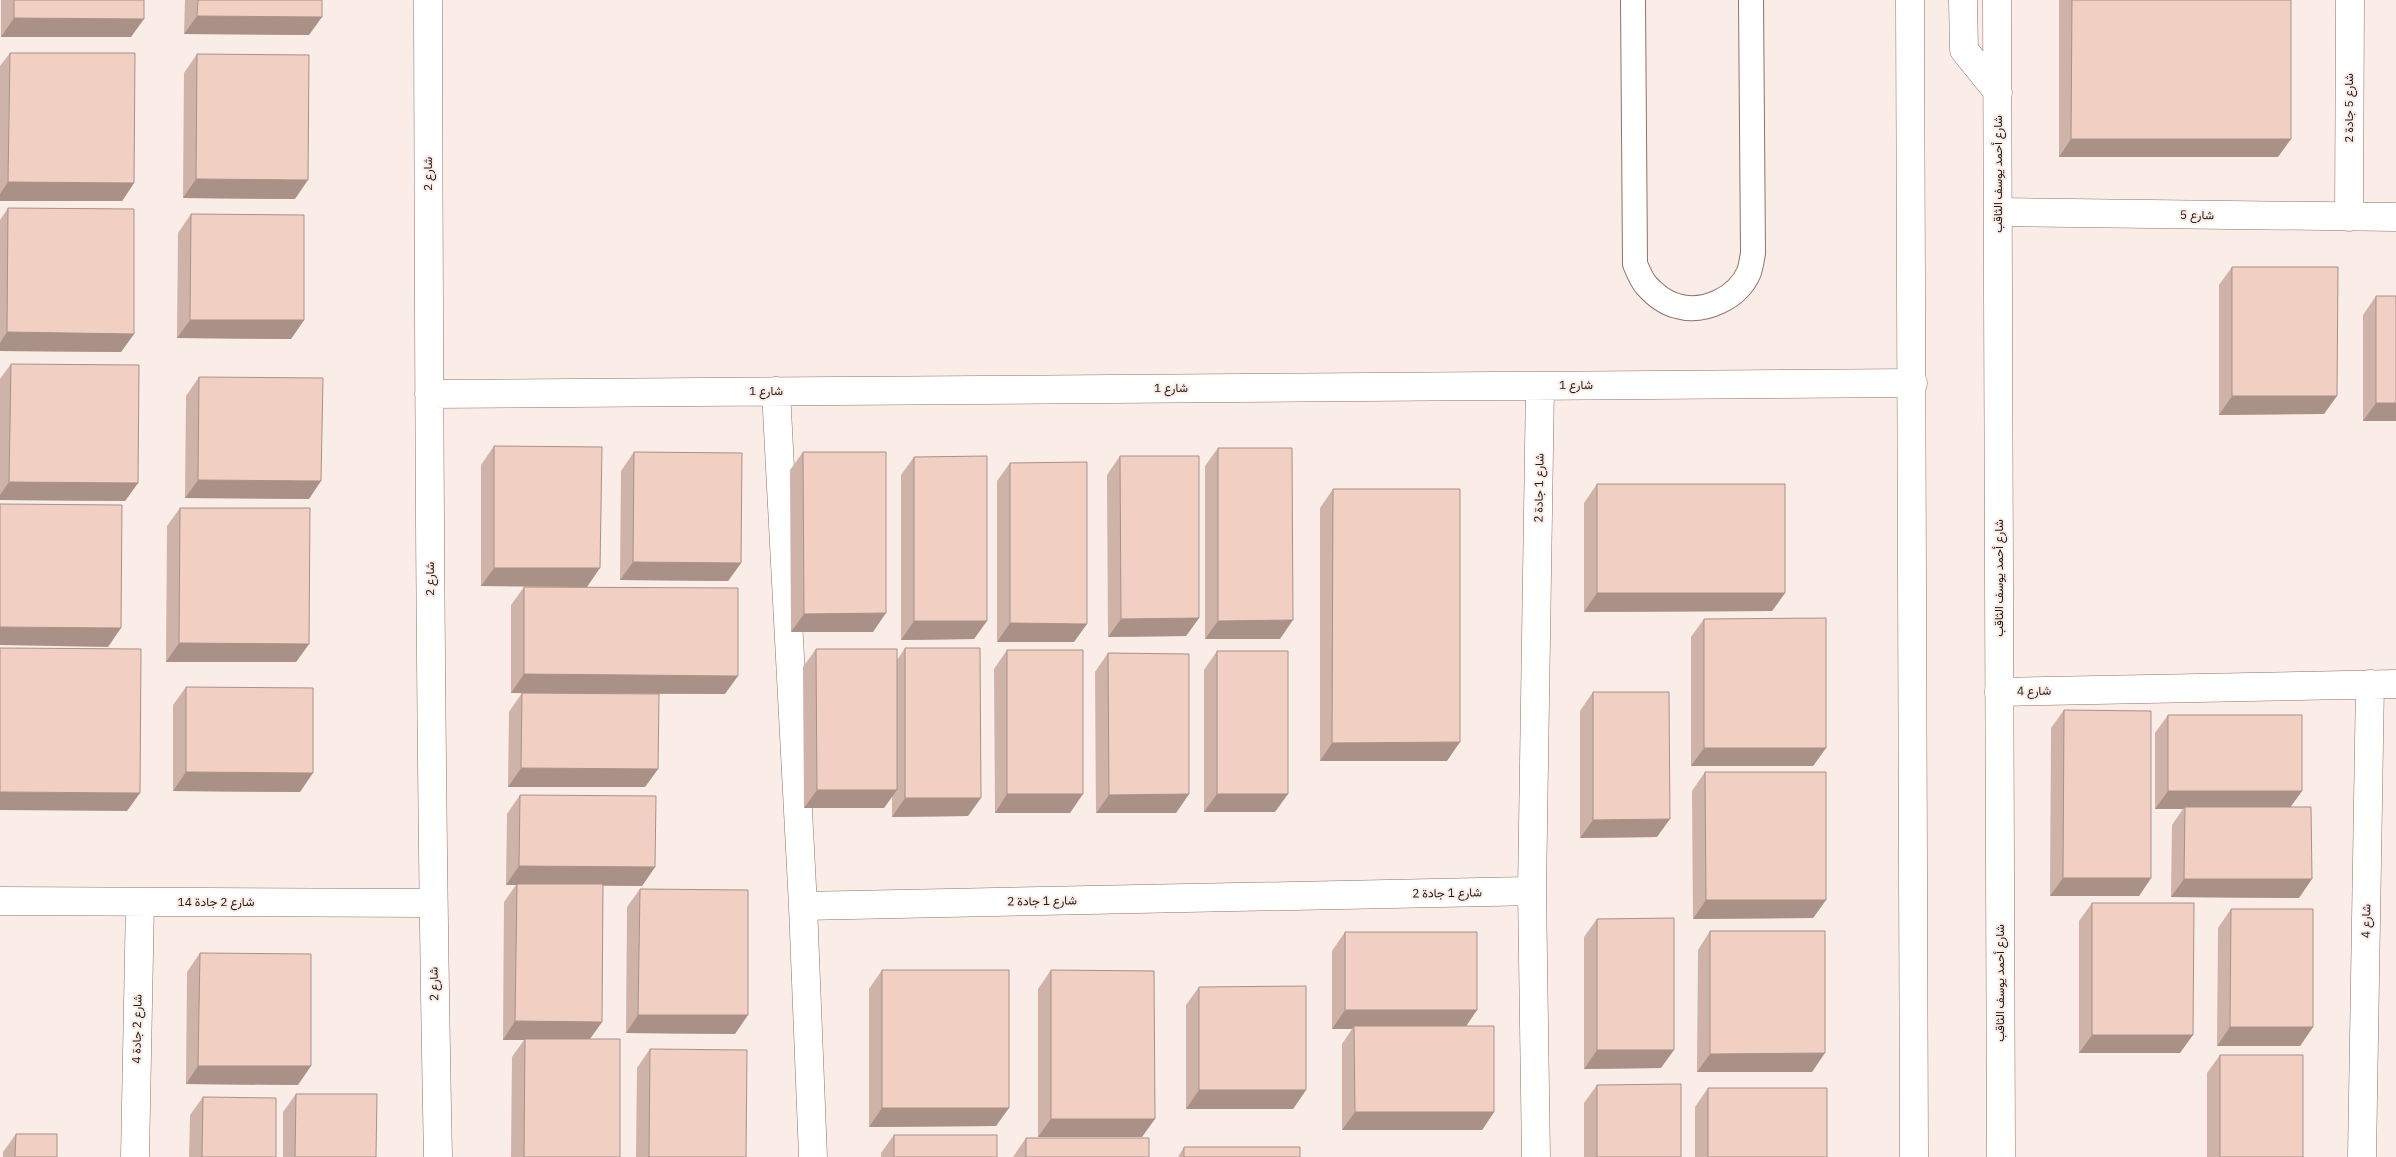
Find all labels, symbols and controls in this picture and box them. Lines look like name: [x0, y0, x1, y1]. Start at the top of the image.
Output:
street label: شارع 5 جادة 2: [2341, 73, 2358, 143]
street label: شارع أحمد يوسف الثاقب: [1990, 115, 2007, 233]
street label: شارع 2: [420, 157, 437, 191]
street label: شارع 5: [2180, 207, 2214, 224]
street label: شارع 1: [1559, 377, 1593, 394]
street label: شارع 1: [1154, 380, 1188, 397]
street label: شارع 1: [749, 383, 783, 400]
street label: شارع 1 جادة 2: [1530, 453, 1549, 523]
street label: شارع أحمد يوسف الثاقب: [1991, 519, 2008, 637]
street label: شارع 2: [422, 562, 439, 596]
street label: شارع 4: [2017, 683, 2051, 700]
street label: شارع 1 جادة 2: [1412, 884, 1482, 903]
street label: شارع 1 جادة 2: [1007, 892, 1077, 911]
street label: شارع 2 جادة 14: [178, 894, 254, 911]
street label: شارع 4: [2358, 904, 2375, 938]
street label: شارع أحمد يوسف الثاقب: [1992, 924, 2009, 1042]
street label: شارع 2: [426, 967, 443, 1001]
street label: شارع 2 جادة 4: [128, 994, 147, 1064]

